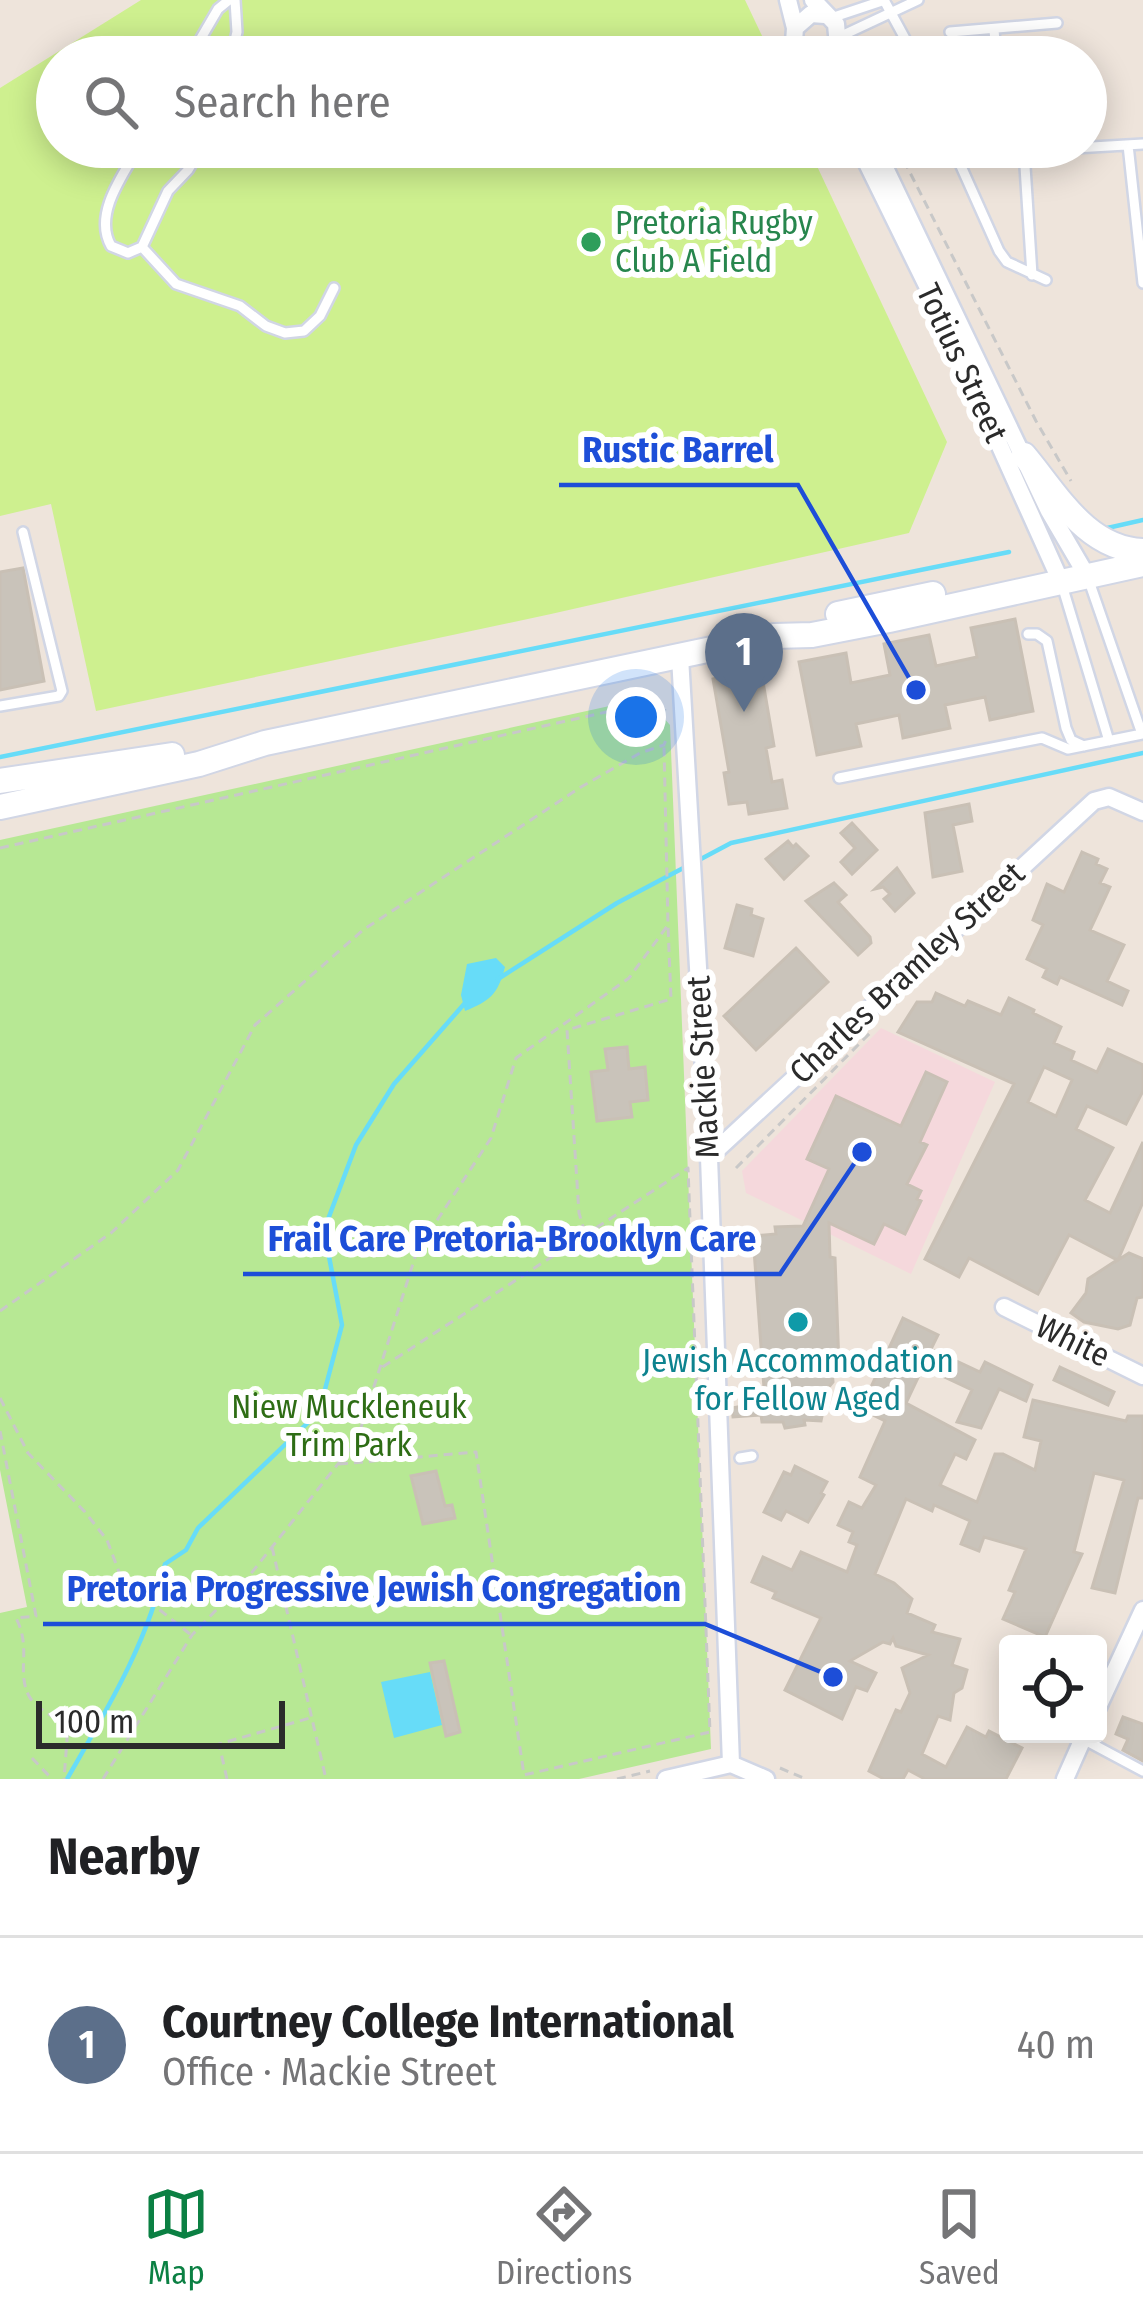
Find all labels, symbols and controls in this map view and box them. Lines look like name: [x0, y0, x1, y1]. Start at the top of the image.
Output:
search box: [36, 36, 1107, 168]
icon: search: [78, 69, 144, 135]
text: Search here: [174, 75, 391, 129]
place label: Pretoria Rugby Club A Field: [615, 203, 813, 281]
marker: Pretoria Rugby Club A Field: [578, 229, 604, 255]
street label: Totius Street: [908, 277, 1016, 449]
callout: Rustic Barrel: [559, 413, 798, 485]
text: Rustic Barrel: [582, 428, 774, 472]
pin: 1: [705, 613, 783, 712]
your location: [606, 687, 666, 747]
street label: Charles Bramley Street: [781, 854, 1033, 1092]
street label: Mackie Street: [678, 975, 728, 1159]
callout: Frail Care Pretoria-Brooklyn Care: [243, 1202, 780, 1274]
text: Frail Care Pretoria-Brooklyn Care: [268, 1217, 756, 1261]
street label: White: [1030, 1306, 1116, 1376]
marker: Jewish Accommodation for Fellow Aged: [785, 1309, 811, 1335]
place label: Jewish Accommodation for Fellow Aged: [642, 1341, 954, 1419]
park label: Niew Muckleneuk Trim Park: [231, 1387, 467, 1465]
callout: Pretoria Progressive Jewish Congregation: [43, 1552, 705, 1624]
text: Pretoria Progressive Jewish Congregation: [67, 1567, 681, 1611]
map controls: [999, 1635, 1107, 1743]
button: locate: [999, 1635, 1107, 1743]
scale bar: [36, 1695, 285, 1748]
text: 100 m: [54, 1702, 134, 1742]
text: Nearby: [48, 1826, 200, 1888]
text: Courtney College International: [162, 1995, 734, 2049]
text: 1: [79, 2022, 95, 2068]
text: 40 m: [1017, 2022, 1095, 2068]
text: Office · Mackie Street: [162, 2049, 497, 2095]
tab: Map: [143, 2181, 209, 2293]
tab: Directions: [496, 2181, 632, 2293]
tab: Saved: [919, 2181, 1000, 2293]

